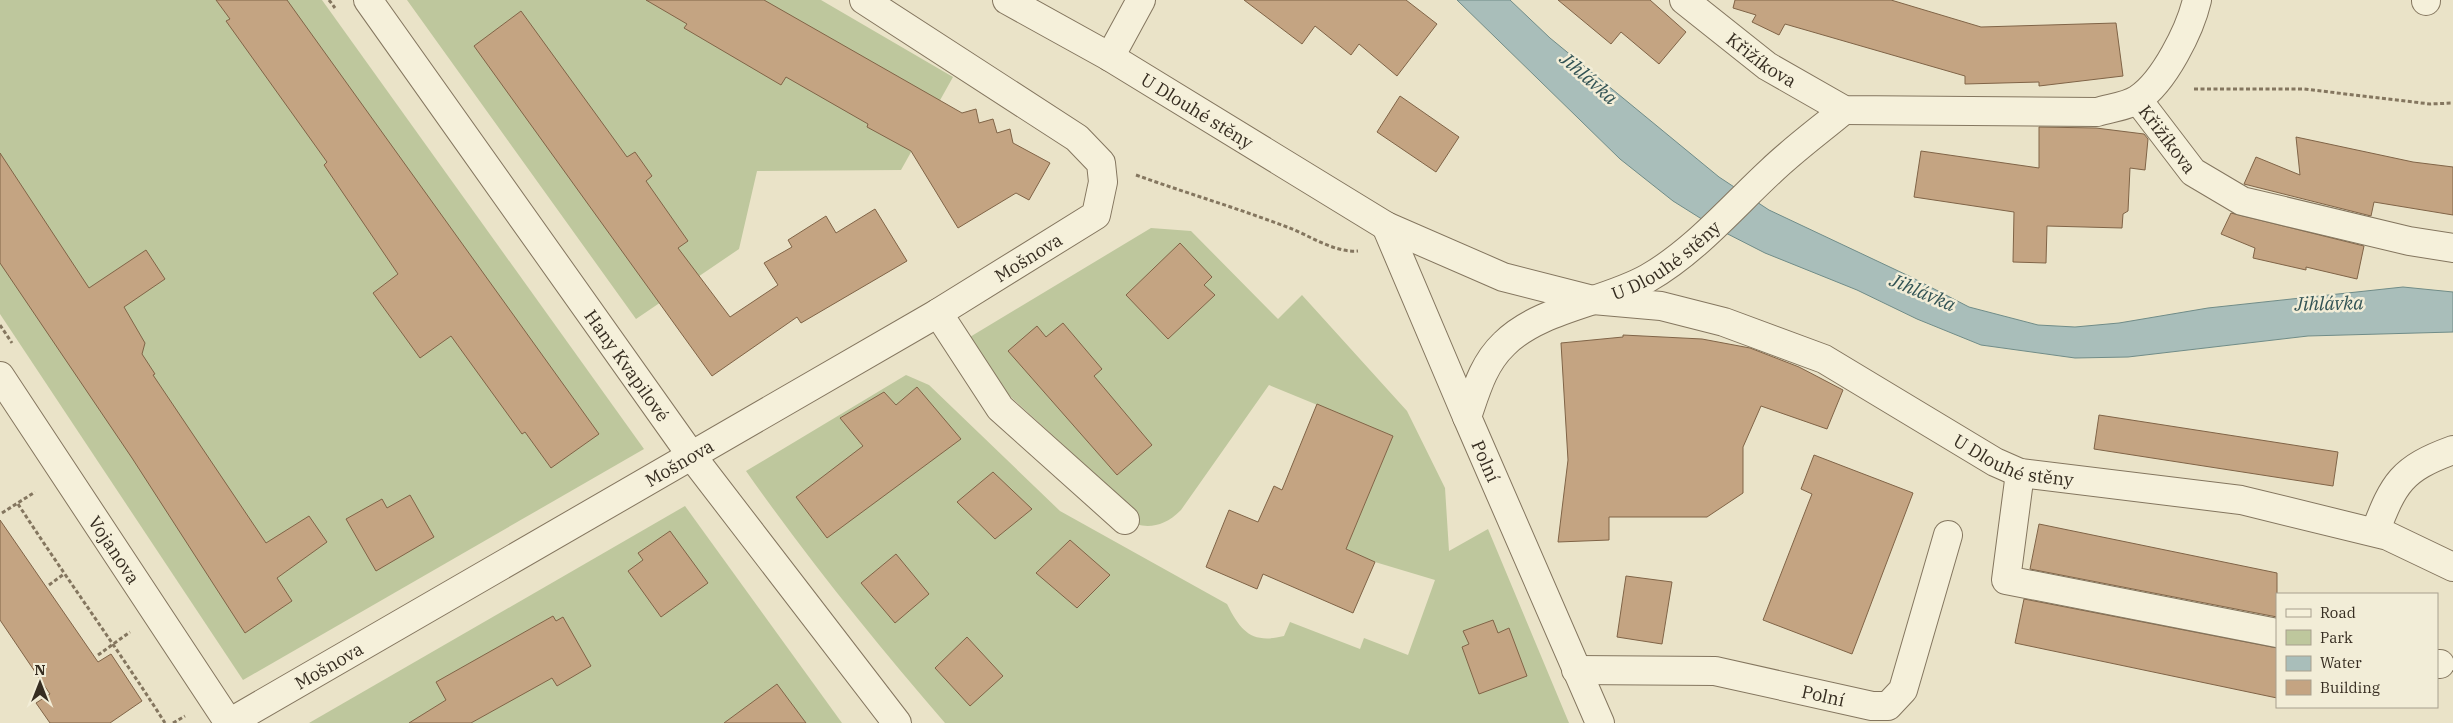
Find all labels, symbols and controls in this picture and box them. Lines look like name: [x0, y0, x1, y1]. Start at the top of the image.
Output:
street label: Křižíkova: [1722, 27, 1801, 92]
water label: Jihlávka: [1554, 46, 1623, 110]
street label: U Dlouhé stěny: [1137, 67, 1258, 154]
street label: Křižíkova: [2134, 100, 2201, 178]
street label: U Dlouhé stěny: [1608, 215, 1725, 305]
street label: Mošnova: [990, 227, 1066, 287]
water label: Jihlávka: [1886, 267, 1960, 317]
water label: Jihlávka: [2293, 290, 2364, 316]
street label: Hany Kvapilové: [580, 305, 675, 426]
street label: U Dlouhé stěny: [1950, 428, 2075, 491]
street label: Mošnova: [641, 434, 718, 492]
street label: Polní: [1467, 436, 1506, 486]
street label: Vojanova: [84, 511, 146, 588]
legend: [2276, 593, 2438, 708]
text: Road: [2320, 603, 2356, 622]
text: Park: [2320, 628, 2353, 647]
street label: Mošnova: [290, 637, 367, 694]
text: Water: [2320, 653, 2362, 672]
north arrow: [15, 658, 65, 708]
text: N: [34, 661, 46, 679]
text: Building: [2320, 678, 2380, 697]
street label: Polní: [1800, 679, 1847, 711]

